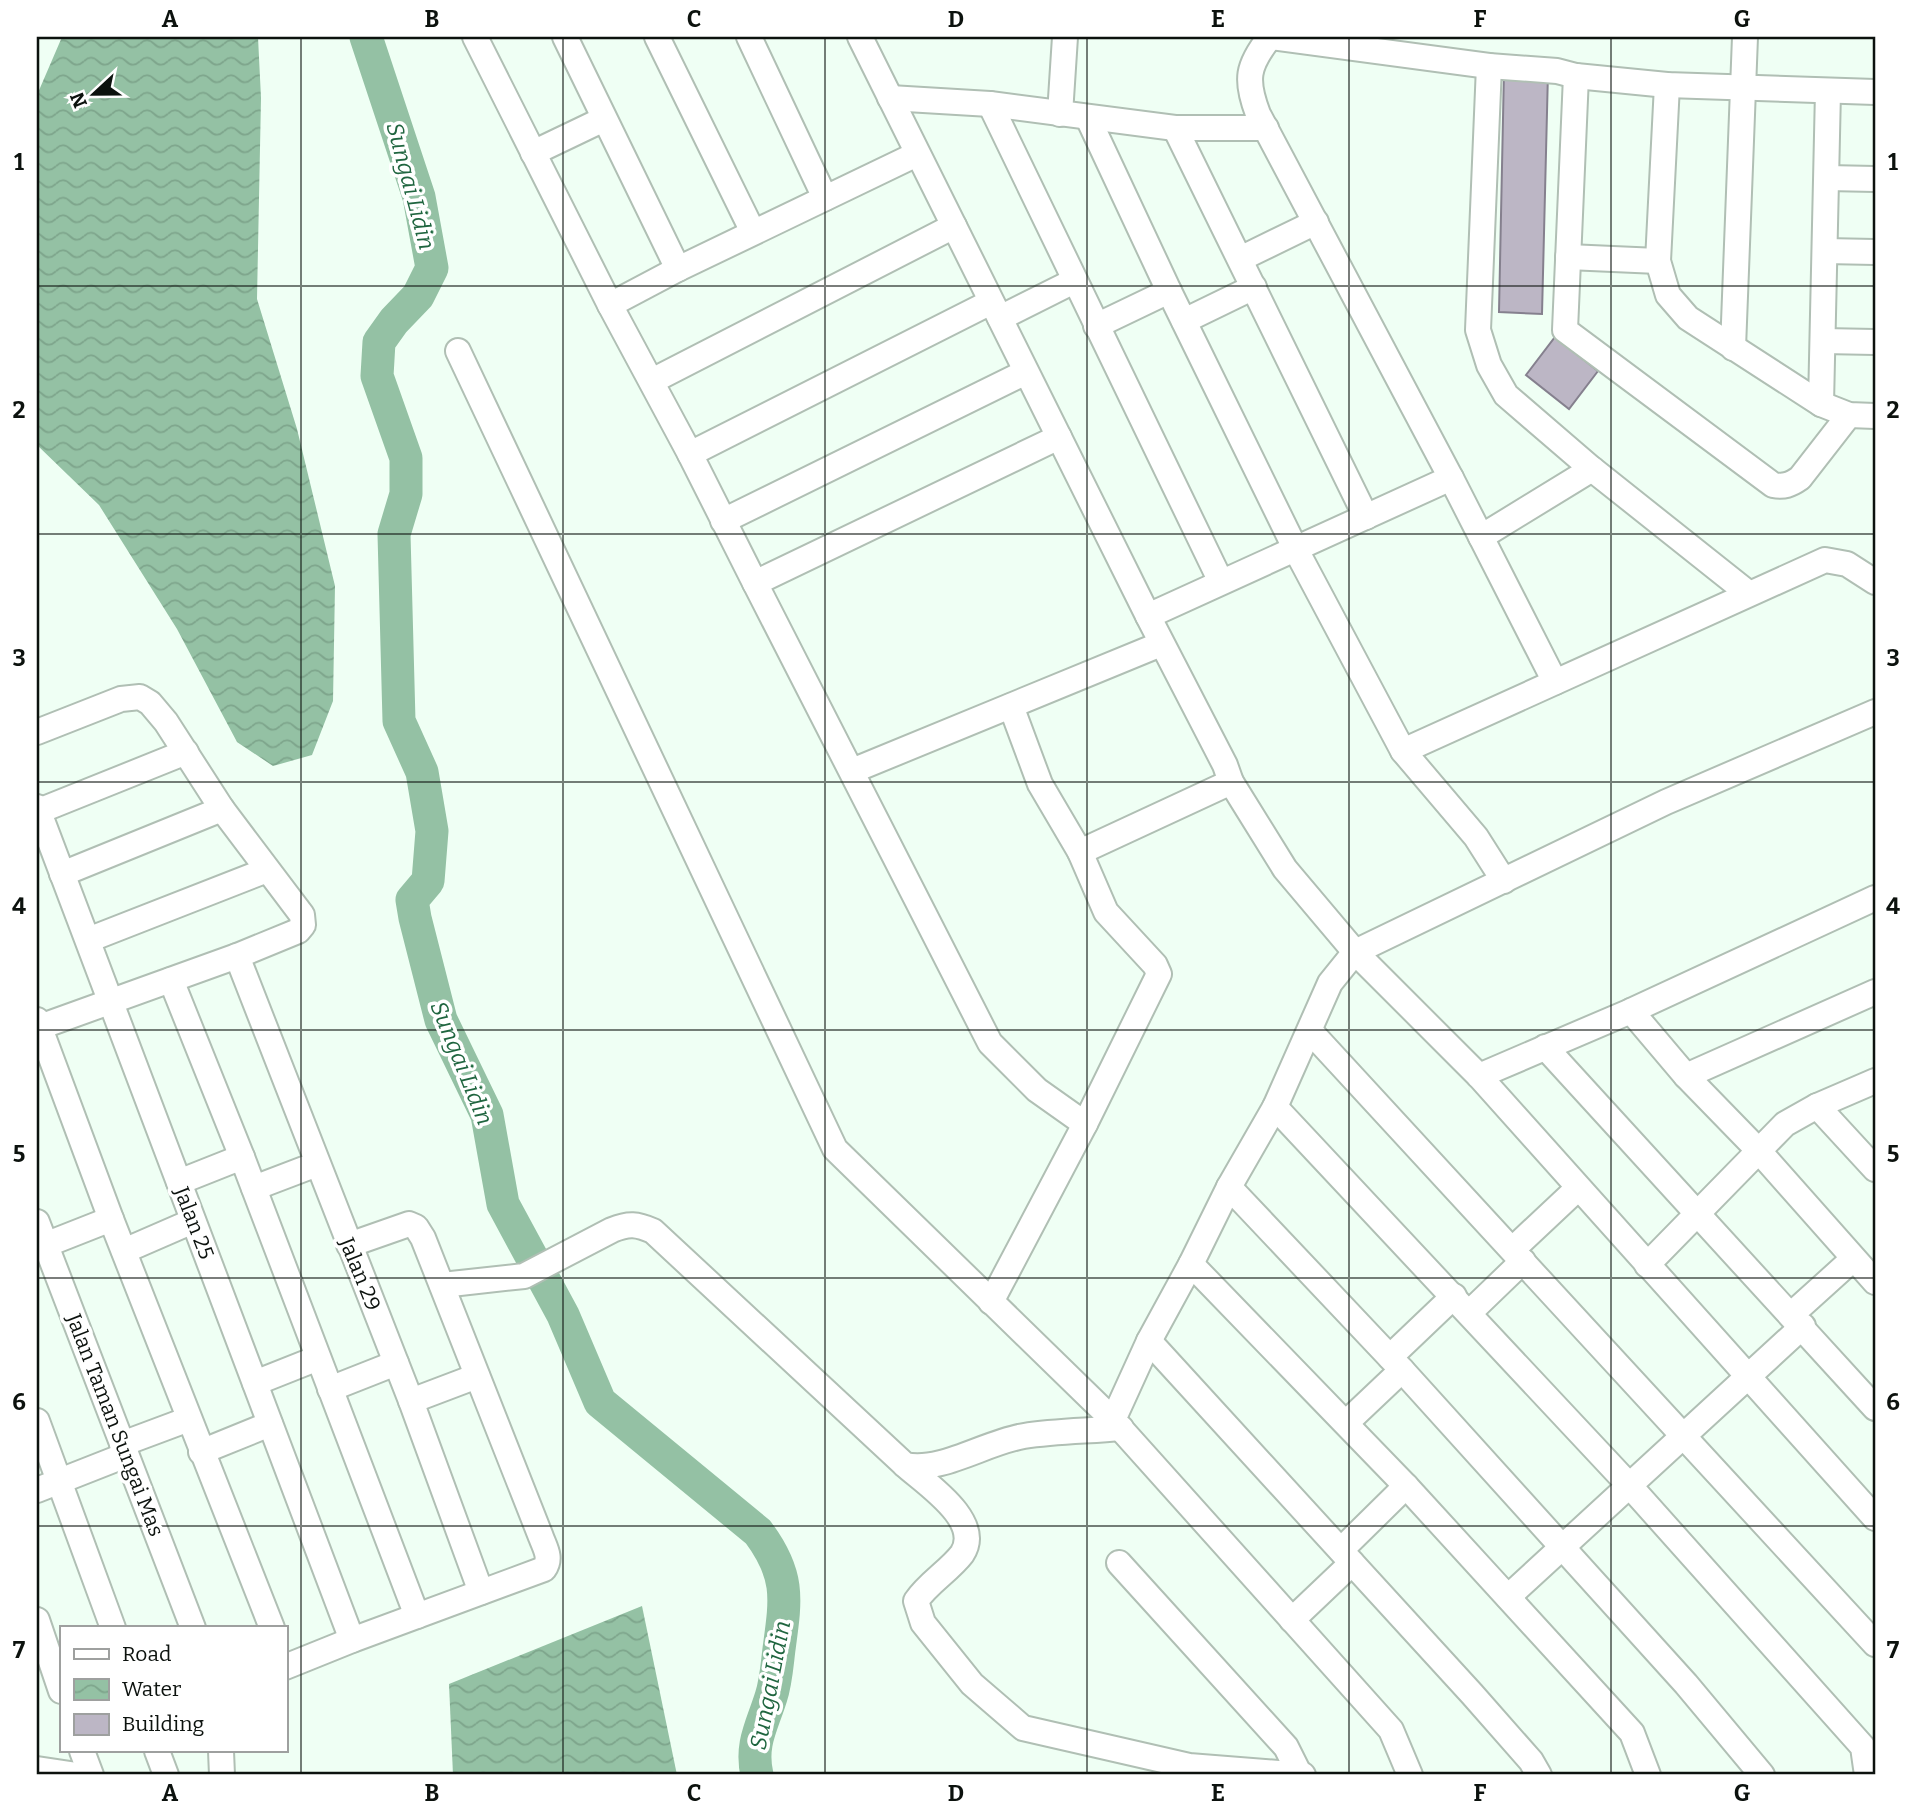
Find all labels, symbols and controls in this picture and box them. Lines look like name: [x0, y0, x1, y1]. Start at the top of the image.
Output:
text: A: [162, 5, 179, 33]
text: B: [425, 5, 439, 33]
text: C: [687, 5, 701, 33]
text: D: [948, 5, 964, 33]
text: E: [1211, 5, 1225, 33]
text: F: [1474, 5, 1487, 33]
text: G: [1734, 5, 1751, 33]
north arrow: [60, 60, 130, 130]
text: N: [65, 89, 92, 111]
water label: Sungai Lidin: [381, 119, 441, 253]
text: 1: [14, 148, 24, 176]
text: 1: [1888, 148, 1898, 176]
text: 2: [13, 396, 26, 424]
text: 2: [1887, 396, 1900, 424]
text: 3: [12, 644, 26, 672]
text: 3: [1886, 644, 1900, 672]
text: 4: [12, 892, 26, 920]
text: 4: [1886, 892, 1900, 920]
water label: Sungai Lidin: [425, 997, 499, 1129]
text: 5: [13, 1140, 25, 1168]
text: 5: [1887, 1140, 1899, 1168]
street label: Jalan 25: [168, 1182, 220, 1263]
street label: Jalan 29: [333, 1233, 386, 1314]
street label: Jalan Taman Sungai Mas: [60, 1309, 169, 1540]
text: 6: [12, 1388, 26, 1416]
text: 6: [1886, 1388, 1900, 1416]
water label: Sungai Lidin: [744, 1618, 796, 1752]
legend: [60, 1626, 287, 1752]
text: 7: [13, 1636, 26, 1664]
text: 7: [1887, 1636, 1900, 1664]
text: Road: [122, 1641, 171, 1667]
text: Water: [122, 1676, 181, 1702]
text: Building: [122, 1711, 205, 1737]
text: A: [162, 1779, 179, 1807]
text: B: [425, 1779, 439, 1807]
text: C: [687, 1779, 701, 1807]
text: D: [948, 1779, 964, 1807]
text: E: [1211, 1779, 1225, 1807]
text: F: [1474, 1779, 1487, 1807]
text: G: [1734, 1779, 1751, 1807]

